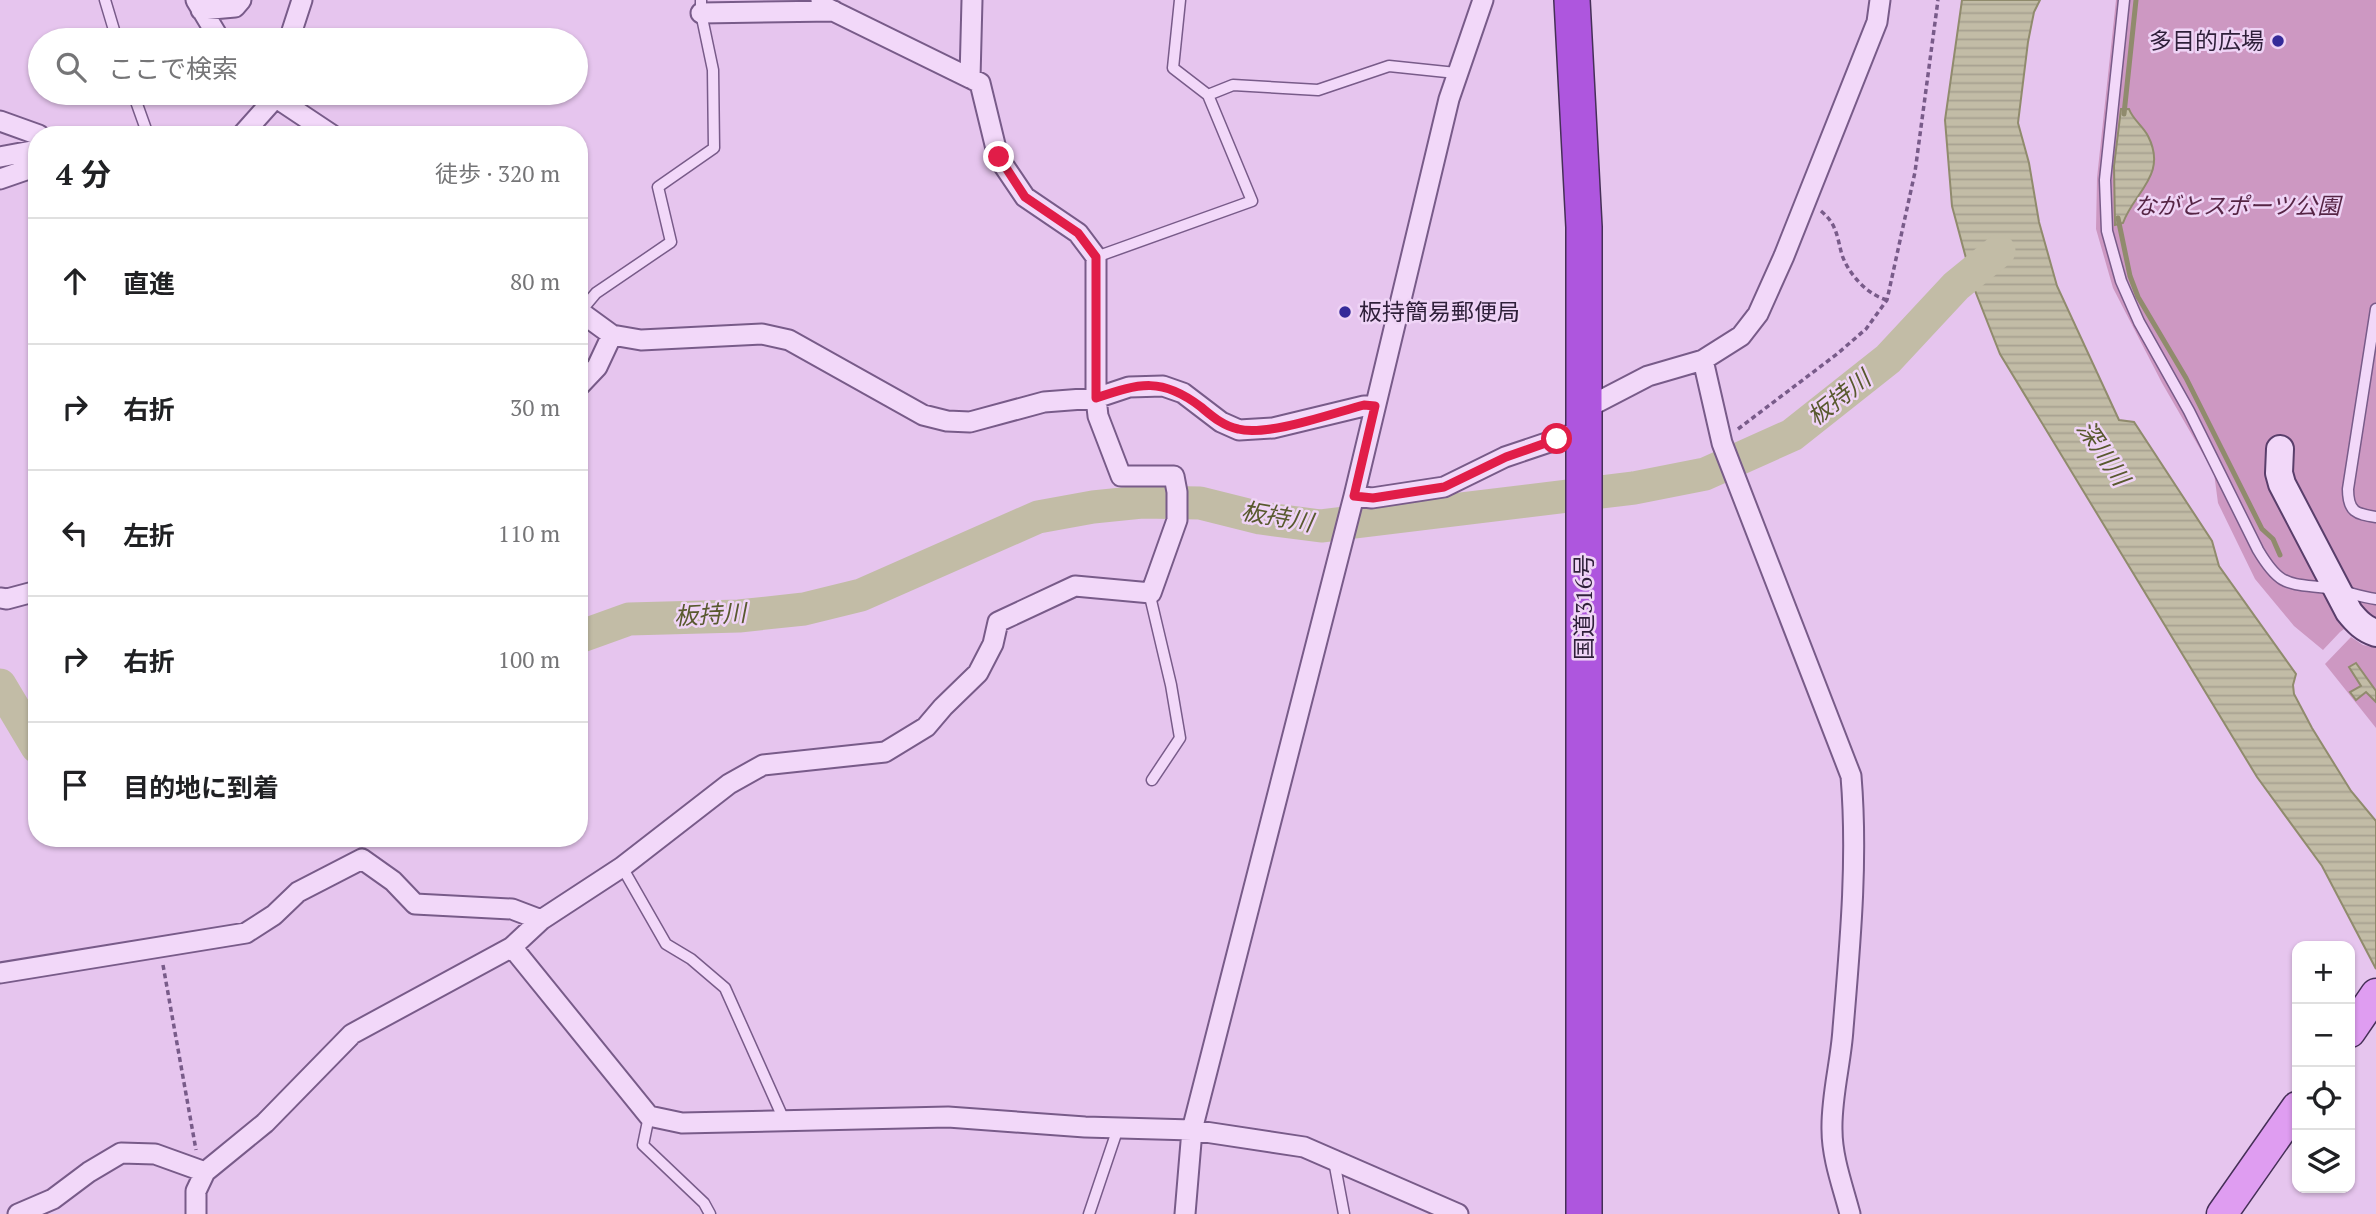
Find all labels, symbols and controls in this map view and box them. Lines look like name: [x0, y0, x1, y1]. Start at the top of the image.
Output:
place label: 多目的広場: [2149, 25, 2264, 56]
search box: [28, 28, 588, 105]
marker: 多目的広場: [2270, 33, 2286, 49]
icon: search: [52, 48, 90, 86]
text: ここで検索: [108, 51, 238, 85]
route end: [983, 141, 1014, 172]
text: 4 分: [56, 154, 111, 194]
text: 徒歩 · 320 m: [435, 158, 560, 189]
park label: ながとスポーツ公園: [2134, 190, 2343, 221]
icon: ahead: [56, 262, 94, 300]
text: 直進: [123, 266, 175, 300]
text: 80 m: [510, 266, 560, 297]
place label: 板持簡易郵便局: [1359, 296, 1520, 327]
marker: 板持簡易郵便局: [1337, 304, 1353, 320]
water label: 板持川: [1800, 361, 1879, 432]
icon: right: [56, 388, 94, 426]
text: 右折: [123, 392, 175, 426]
text: 30 m: [510, 392, 560, 423]
water label: 深川川: [2070, 414, 2139, 494]
route start: [1541, 423, 1572, 454]
water label: 板持川: [1239, 494, 1318, 539]
icon: left: [56, 514, 94, 552]
text: 左折: [123, 518, 175, 552]
text: 110 m: [498, 518, 560, 549]
street label: 国道316号: [1568, 554, 1599, 660]
water label: 板持川: [673, 596, 750, 632]
icon: right: [56, 640, 94, 678]
text: 右折: [123, 644, 175, 678]
text: 100 m: [498, 644, 560, 675]
icon: arrive: [56, 766, 94, 804]
text: 目的地に到着: [123, 770, 279, 804]
map controls: [2292, 941, 2355, 1193]
button: +: [2292, 941, 2355, 1004]
button: −: [2292, 1004, 2355, 1067]
button: locate: [2292, 1067, 2355, 1130]
button: layers: [2292, 1130, 2355, 1193]

